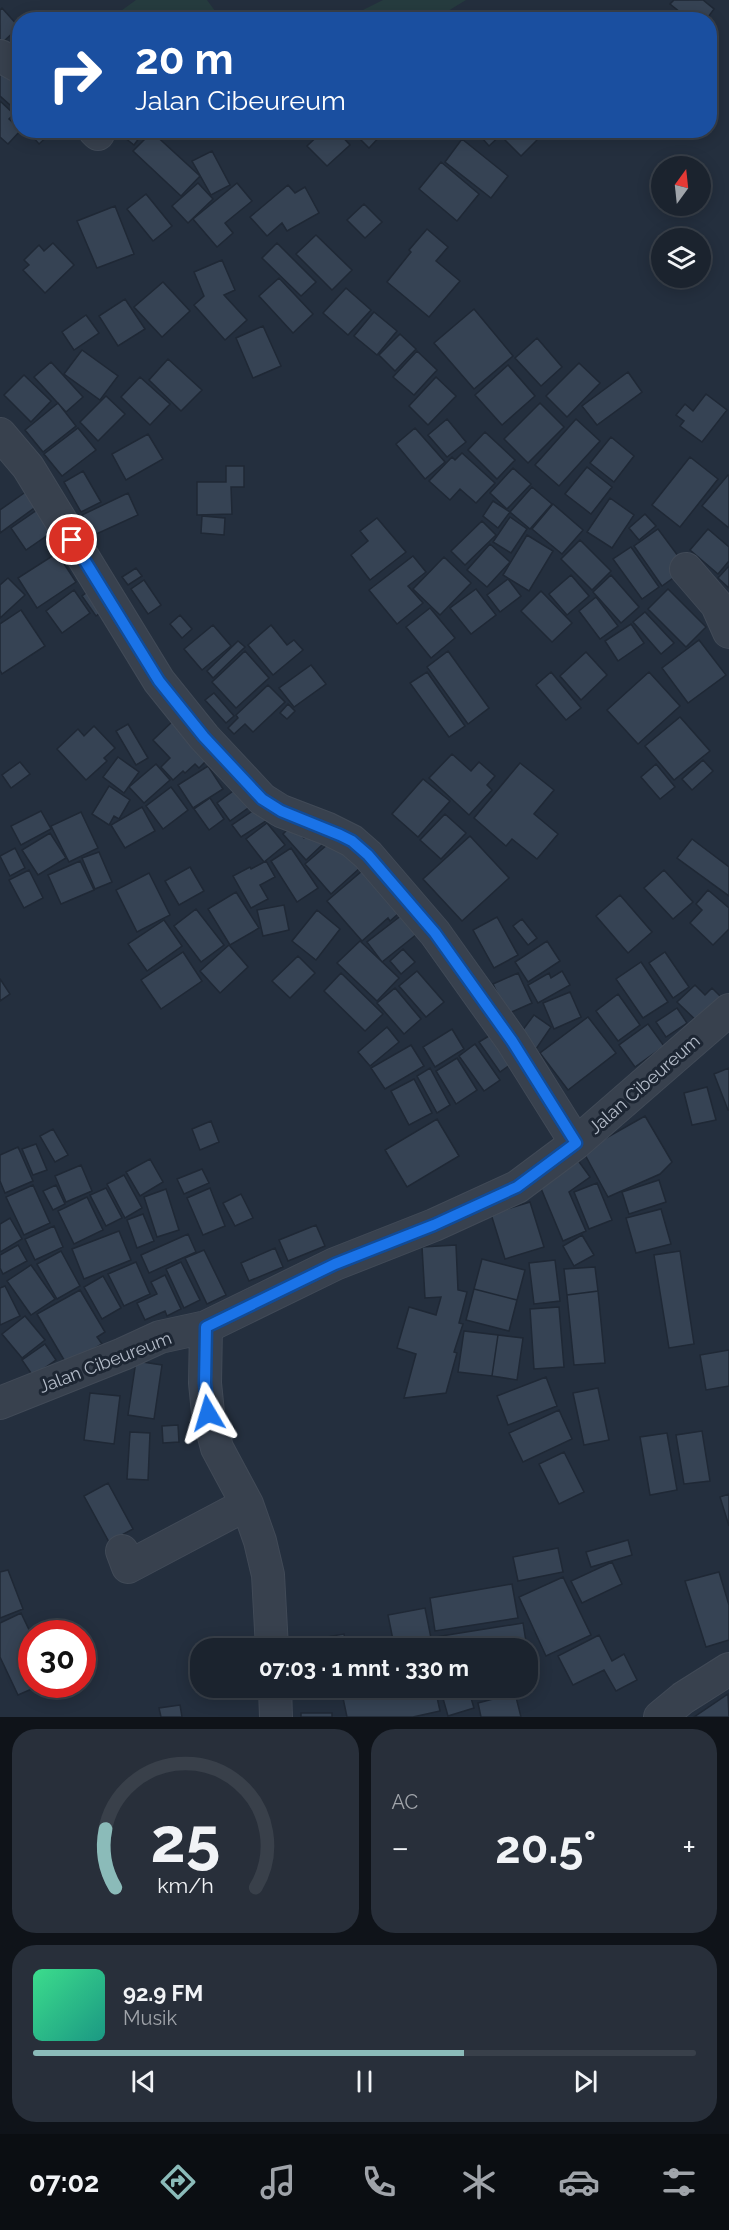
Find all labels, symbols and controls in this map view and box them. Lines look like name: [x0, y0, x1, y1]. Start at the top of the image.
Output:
text: 20 m: [135, 35, 234, 84]
icon: right: [36, 36, 114, 114]
text: Jalan Cibeureum: [135, 85, 346, 116]
north arrow: [651, 156, 711, 216]
map controls: [651, 156, 711, 288]
button: layers: [651, 228, 711, 288]
pin: [46, 514, 97, 565]
icon: arrive: [55, 523, 88, 556]
street label: Jalan Cibeureum: [584, 1030, 704, 1138]
street label: Jalan Cibeureum: [36, 1327, 174, 1397]
position arrow: [176, 1381, 240, 1445]
speed limit sign: 30: [18, 1620, 96, 1698]
text: 07:03 · 1 mnt · 330 m: [259, 1655, 469, 1681]
text: AC: [392, 1790, 418, 1814]
text: 25: [150, 1803, 220, 1877]
text: 20.5°: [495, 1821, 596, 1874]
text: −: [392, 1828, 409, 1867]
text: +: [682, 1828, 696, 1867]
text: km/h: [157, 1873, 214, 1898]
text: 92.9 FM: [123, 1980, 203, 2006]
text: Musik: [123, 2006, 177, 2030]
icon: previous: [127, 2065, 160, 2098]
icon: pause: [348, 2065, 381, 2098]
icon: next: [569, 2065, 602, 2098]
icon: directions: [157, 2161, 199, 2203]
icon: music: [257, 2161, 299, 2203]
icon: phone: [358, 2161, 400, 2203]
icon: climate: [458, 2161, 500, 2203]
icon: car: [558, 2161, 600, 2203]
icon: filters: [658, 2161, 700, 2203]
text: 07:02: [29, 2167, 99, 2198]

